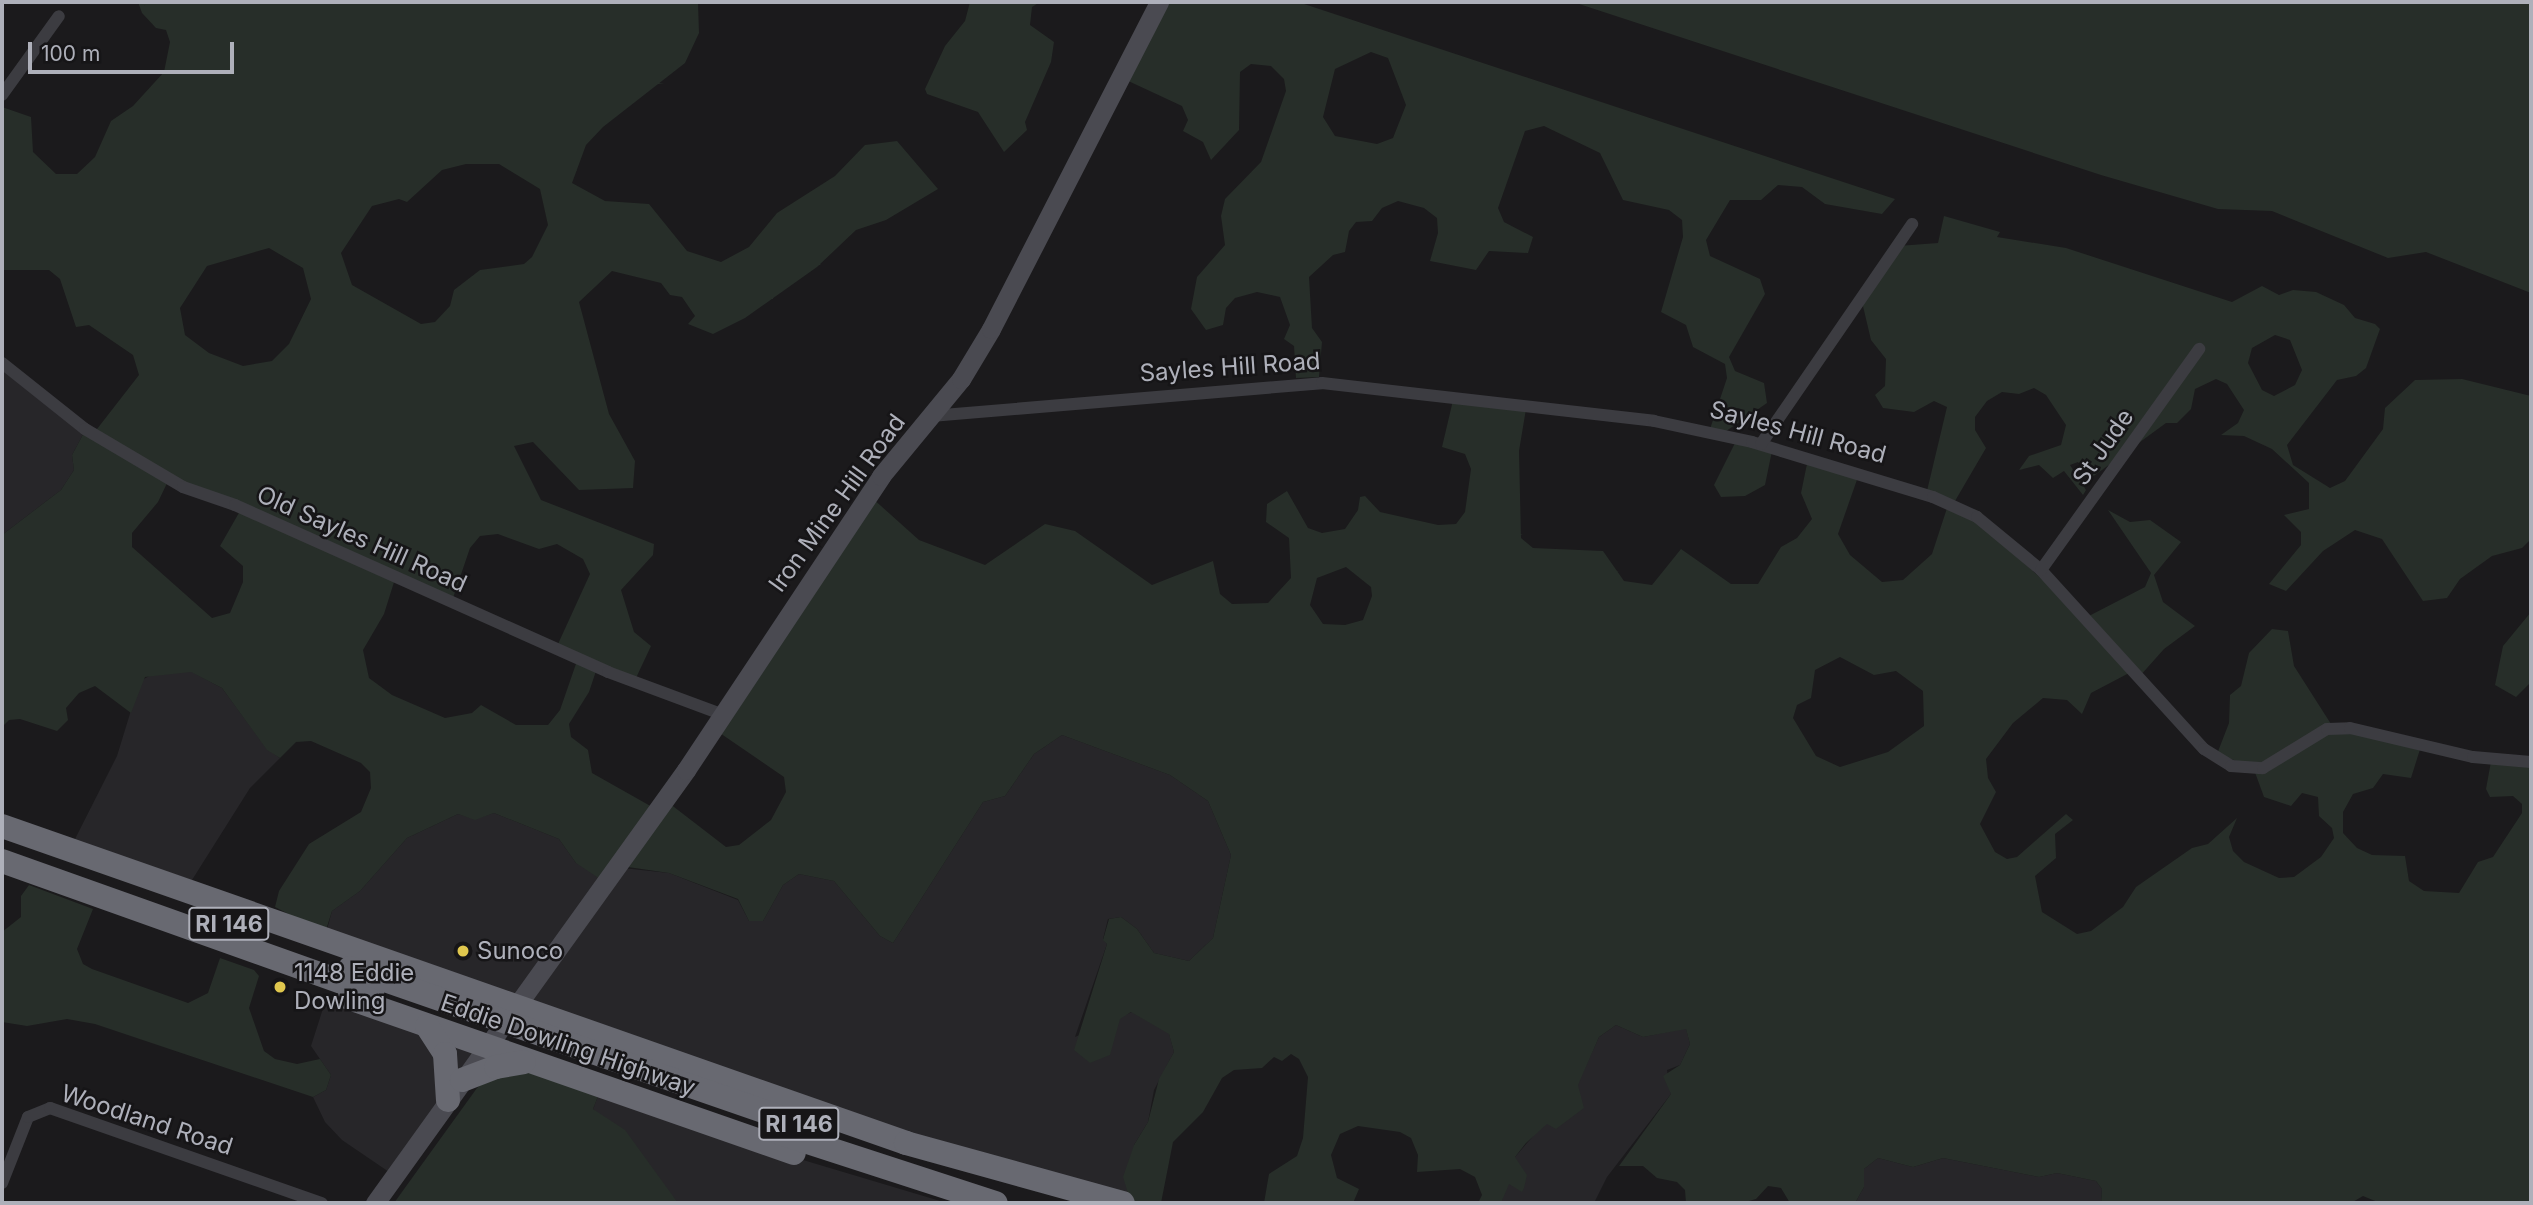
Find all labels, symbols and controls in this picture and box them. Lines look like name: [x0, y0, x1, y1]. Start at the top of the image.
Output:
scale bar: [32, 28, 238, 72]
text: 100 m: [41, 41, 100, 66]
street label: Sayles Hill Road: [1139, 346, 1321, 388]
street label: Sayles Hill Road: [1707, 395, 1889, 469]
street label: St Jude: [2066, 403, 2140, 491]
street label: Iron Mine Hill Road: [763, 408, 911, 598]
street label: Old Sayles Hill Road: [253, 480, 471, 598]
road number: RI 146: [187, 904, 271, 944]
place label: Sunoco: [477, 937, 563, 965]
marker: Sunoco: [455, 943, 471, 959]
place label: 1148 Eddie Dowling: [294, 959, 414, 1015]
marker: 1148 Eddie Dowling: [272, 979, 288, 995]
street label: Eddie Dowling Highway: [437, 988, 699, 1102]
street label: Woodland Road: [58, 1079, 236, 1161]
road number: RI 146: [757, 1105, 841, 1144]

